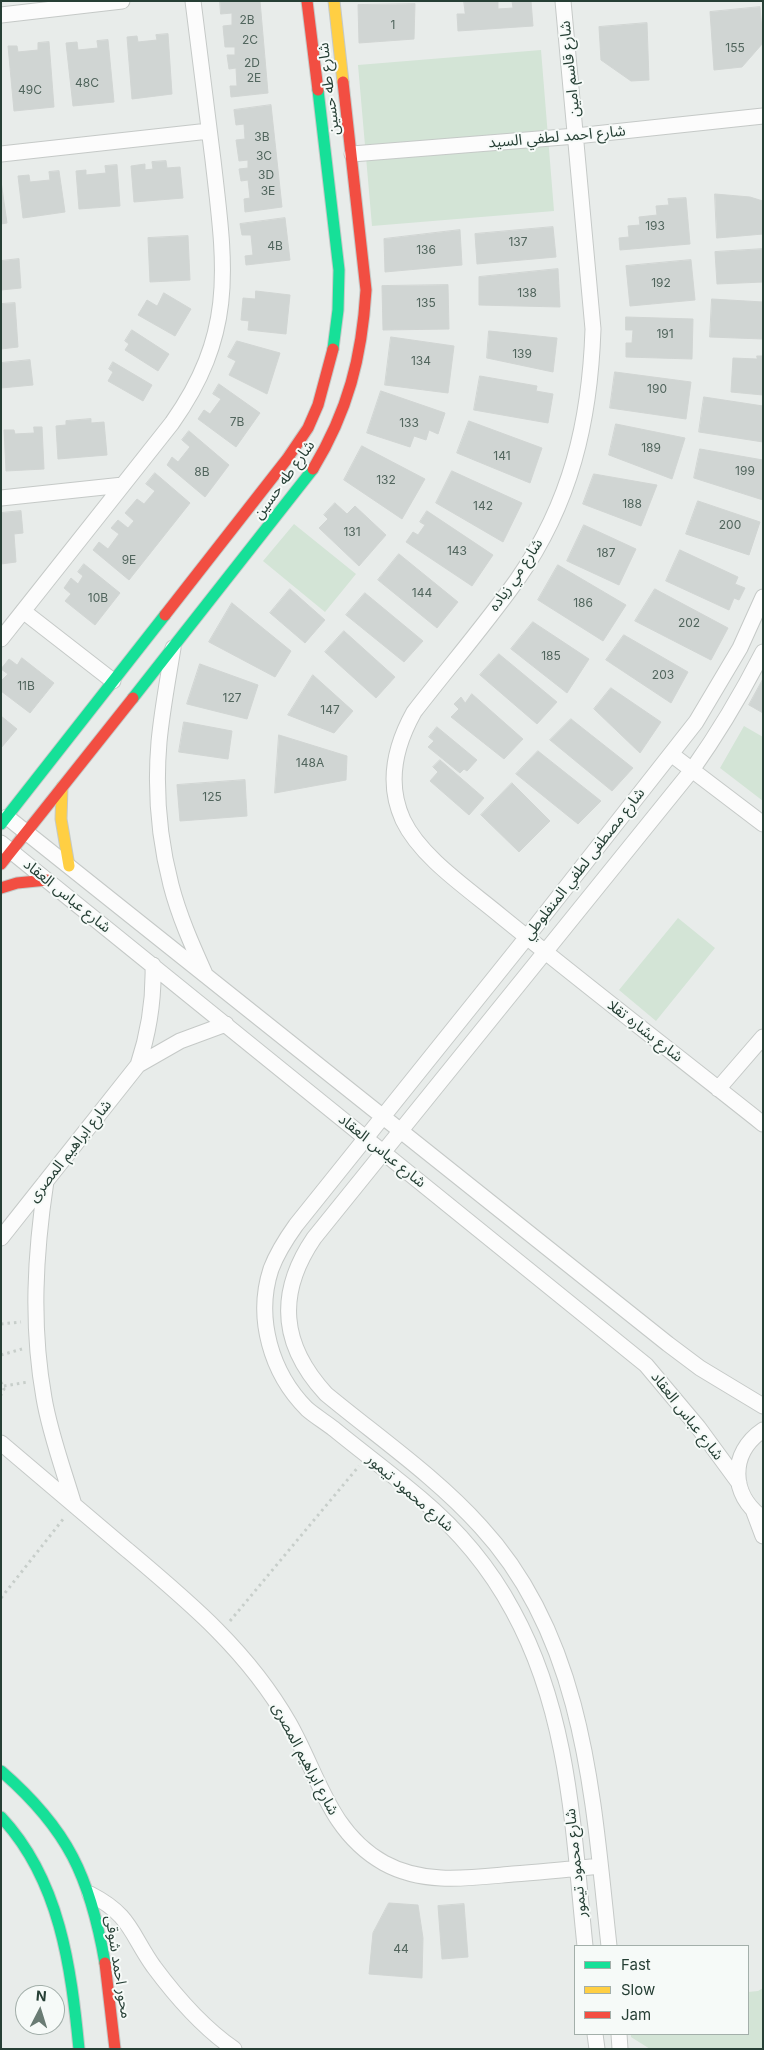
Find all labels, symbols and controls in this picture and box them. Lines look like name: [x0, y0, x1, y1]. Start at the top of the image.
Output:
house number: 2B: [239, 13, 255, 27]
house number: 1: [391, 18, 395, 32]
street label: شارع قاسم امين: [556, 20, 584, 118]
house number: 2C: [242, 33, 258, 47]
house number: 155: [725, 41, 745, 55]
street label: شارع طه حسين: [314, 42, 344, 136]
house number: 2D: [244, 56, 260, 70]
house number: 2E: [247, 71, 261, 85]
house number: 48C: [75, 76, 99, 90]
house number: 49C: [18, 83, 42, 97]
street label: شارع احمد لطفي السيد: [488, 122, 626, 152]
house number: 3B: [254, 130, 270, 144]
house number: 3C: [256, 149, 272, 163]
house number: 3D: [258, 168, 274, 182]
house number: 3E: [261, 184, 275, 198]
house number: 193: [645, 219, 665, 233]
house number: 137: [508, 235, 528, 249]
house number: 4B: [267, 239, 283, 253]
house number: 136: [416, 243, 436, 257]
house number: 192: [651, 276, 671, 290]
house number: 138: [517, 286, 537, 300]
house number: 135: [416, 296, 436, 310]
house number: 191: [656, 327, 674, 341]
house number: 139: [512, 347, 532, 361]
house number: 134: [411, 354, 431, 368]
house number: 190: [647, 382, 667, 396]
house number: 7B: [230, 415, 244, 429]
house number: 133: [399, 416, 419, 430]
street label: شارع طه حسين: [249, 437, 319, 523]
house number: 189: [641, 441, 661, 455]
house number: 141: [493, 449, 511, 463]
house number: 199: [735, 464, 755, 478]
house number: 8B: [194, 465, 210, 479]
house number: 132: [376, 473, 396, 487]
house number: 188: [622, 497, 642, 511]
house number: 142: [473, 499, 493, 513]
house number: 200: [719, 518, 741, 532]
house number: 131: [343, 525, 361, 539]
street label: شارع مي زياده: [485, 535, 547, 615]
house number: 143: [447, 544, 467, 558]
house number: 187: [596, 546, 616, 560]
house number: 9E: [122, 553, 136, 567]
house number: 144: [412, 586, 432, 600]
house number: 10B: [88, 591, 108, 605]
house number: 186: [573, 596, 593, 610]
house number: 202: [678, 616, 700, 630]
house number: 185: [541, 649, 561, 663]
house number: 203: [652, 668, 674, 682]
house number: 11B: [17, 679, 35, 693]
house number: 127: [223, 691, 241, 705]
house number: 147: [320, 703, 340, 717]
house number: 148A: [296, 756, 324, 770]
street label: شارع مصطفى لطفي المنفلوطي: [519, 785, 649, 943]
house number: 125: [202, 790, 222, 804]
street label: شارع عباس العقاد: [20, 855, 114, 937]
street label: شارع بشاره تقلا: [604, 996, 686, 1066]
street label: شارع ابراهيم المصرى: [25, 1096, 115, 1206]
street label: شارع عباس العقاد: [335, 1110, 429, 1192]
street label: شارع عباس العقاد: [647, 1368, 727, 1464]
street label: شارع محمود تيمور: [363, 1450, 457, 1536]
street label: شارع ابراهيم المصرى: [268, 1700, 342, 1818]
street label: شارع محمود تيمور: [561, 1808, 591, 1918]
street label: محور احمد شوقى: [101, 1914, 135, 2020]
house number: 44: [393, 1942, 409, 1956]
legend: [574, 1945, 749, 2035]
text: Fast: [621, 1955, 651, 1974]
text: Slow: [621, 1980, 655, 1999]
north arrow: [15, 1985, 65, 2035]
text: N: [35, 1987, 47, 2004]
text: Jam: [621, 2005, 651, 2024]

